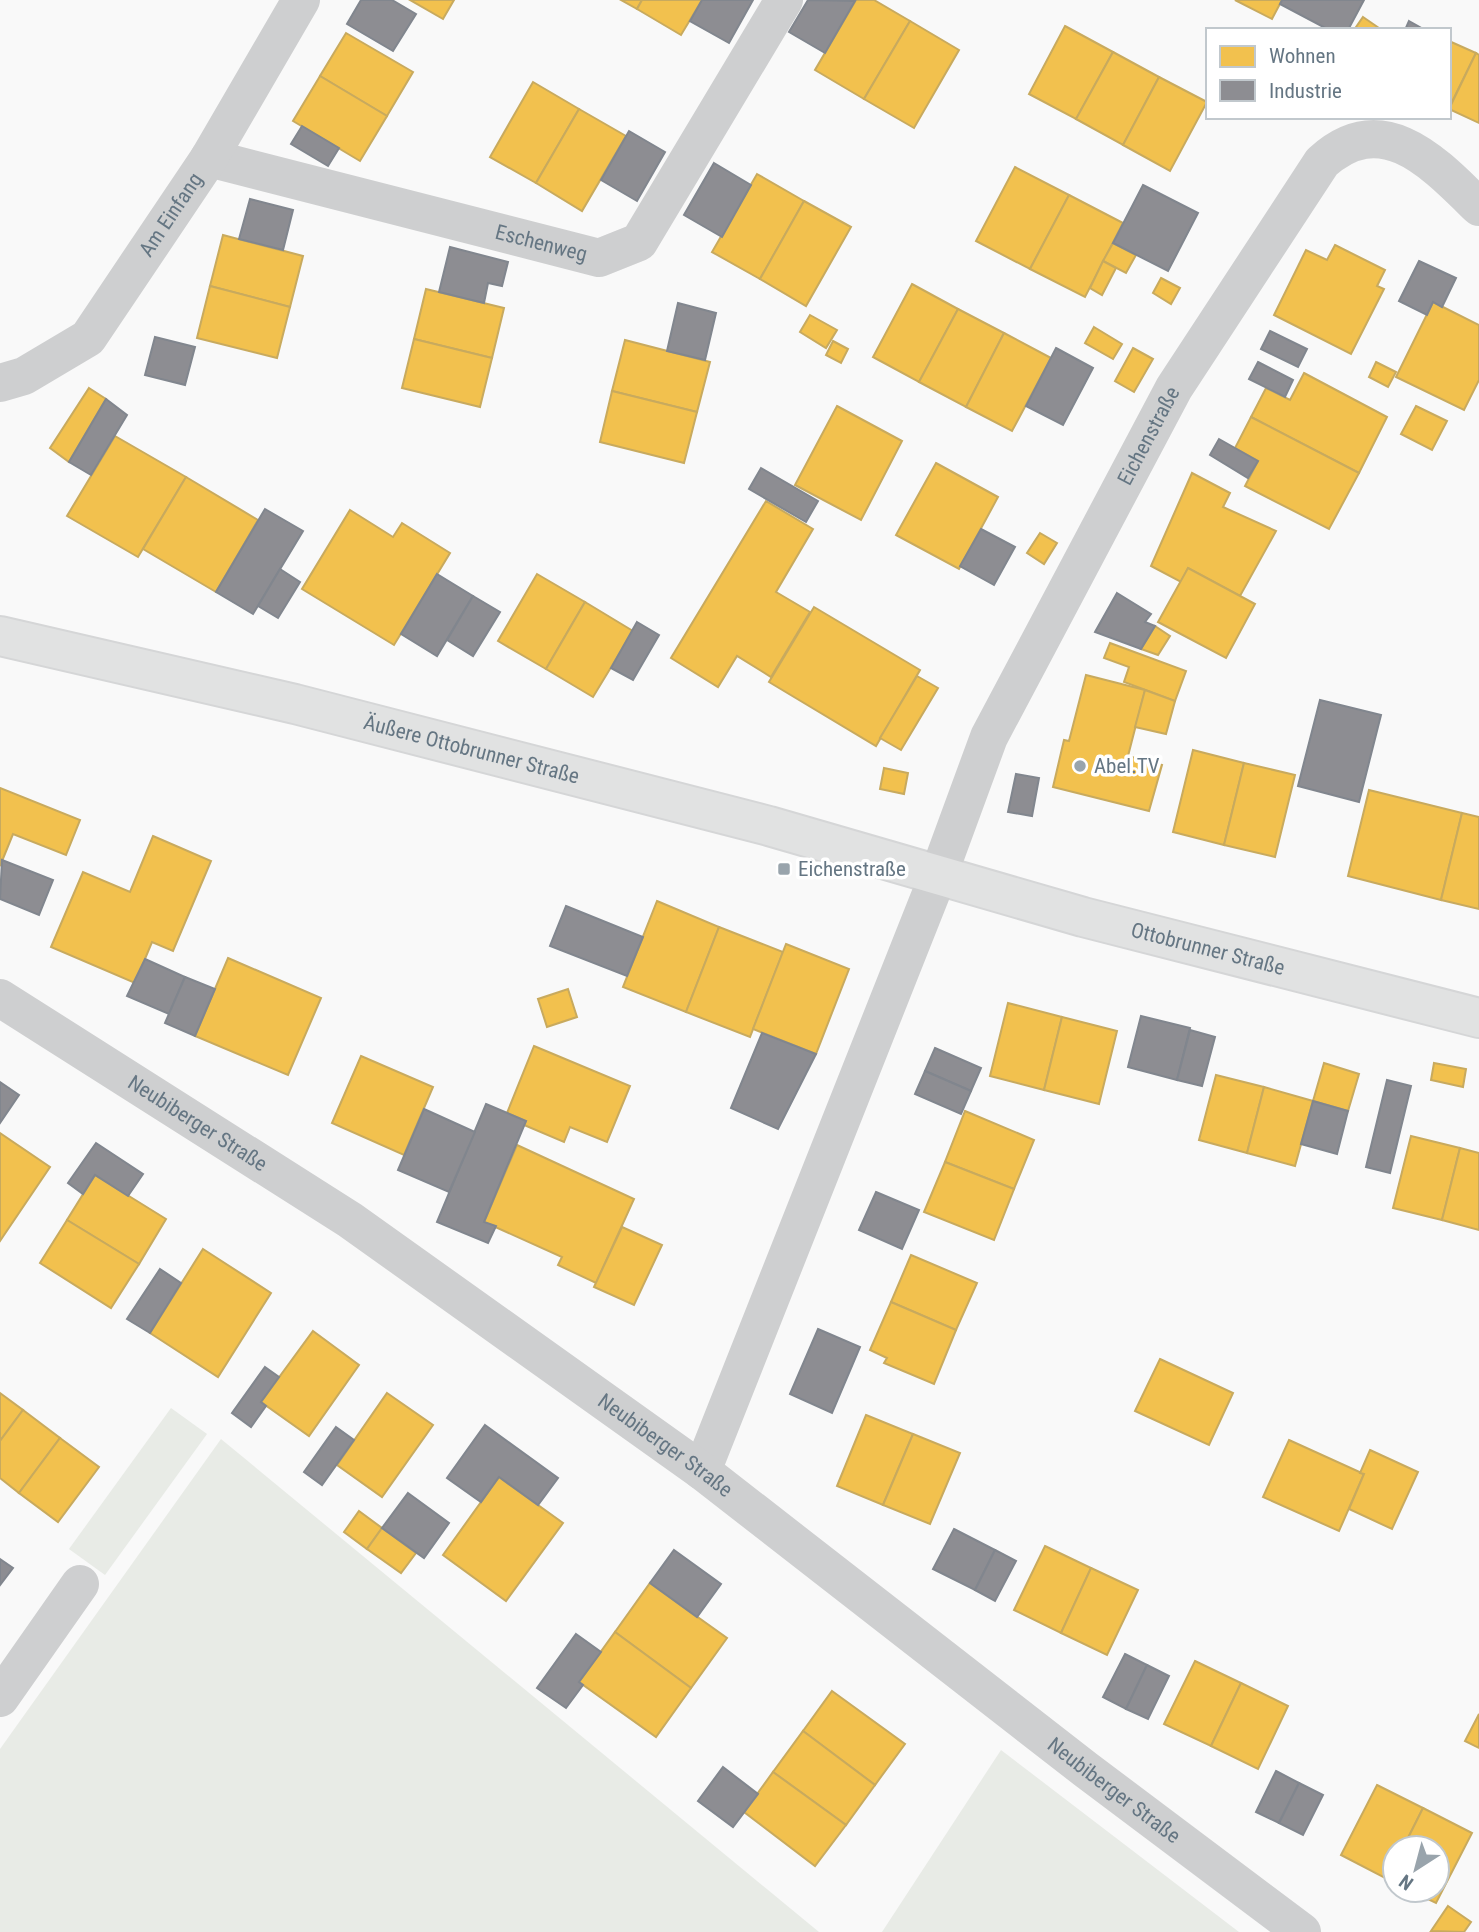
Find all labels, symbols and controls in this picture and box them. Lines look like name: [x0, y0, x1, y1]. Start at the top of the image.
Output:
legend: [1206, 28, 1451, 119]
text: Wohnen: [1269, 44, 1336, 68]
text: Industrie: [1269, 79, 1342, 103]
street label: Am Einfang: [134, 168, 207, 261]
street label: Eschenweg: [493, 220, 590, 266]
street label: Eichenstraße: [1113, 382, 1185, 489]
street label: Äußere Ottobrunner Straße: [361, 710, 582, 789]
place label: Abel.TV: [1094, 754, 1160, 778]
marker: Abel.TV: [1072, 758, 1088, 774]
place label: Eichenstraße: [798, 857, 906, 881]
marker: Eichenstraße: [776, 861, 792, 877]
street label: Ottobrunner Straße: [1129, 918, 1287, 980]
street label: Neubiberger Straße: [124, 1070, 272, 1176]
street label: Neubiberger Straße: [593, 1389, 737, 1502]
street label: Neubiberger Straße: [1043, 1732, 1185, 1848]
north arrow: [1381, 1834, 1451, 1904]
text: N: [1395, 1870, 1418, 1895]

